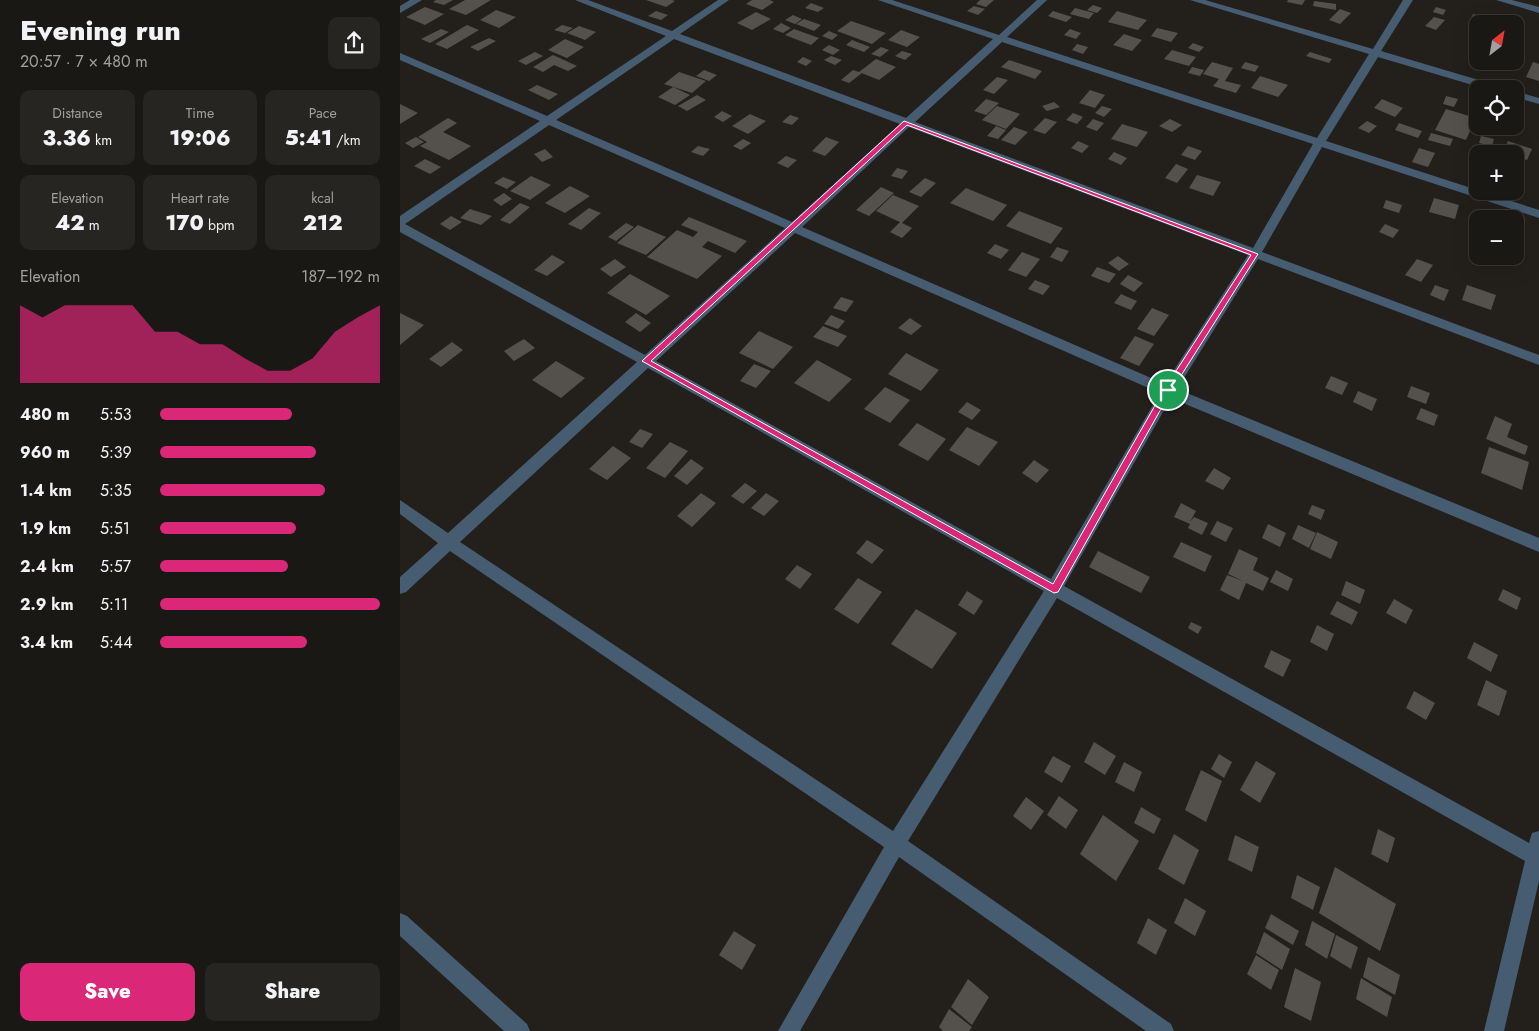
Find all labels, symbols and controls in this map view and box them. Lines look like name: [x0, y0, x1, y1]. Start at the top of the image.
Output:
text: Evening run: [20, 10, 181, 51]
north arrow: [1469, 15, 1524, 70]
map controls: [1469, 15, 1524, 265]
button: share: [328, 17, 380, 69]
text: 20:57 · 7 × 480 m: [20, 50, 148, 73]
button: locate: [1469, 80, 1524, 135]
text: Distance: [52, 103, 102, 123]
text: Time: [186, 103, 214, 123]
text: Pace: [309, 103, 337, 123]
text: 3.36: [43, 123, 91, 153]
text: 19:06: [169, 123, 231, 153]
text: 5:41: [285, 123, 332, 153]
text: km: [91, 130, 112, 150]
text: /km: [332, 130, 361, 150]
button: +: [1469, 145, 1524, 200]
text: Elevation: [51, 188, 104, 208]
text: Heart rate: [171, 188, 229, 208]
text: kcal: [311, 188, 334, 208]
text: 42: [55, 208, 85, 238]
text: 170: [165, 208, 204, 238]
text: 212: [303, 208, 343, 238]
button: −: [1469, 210, 1524, 265]
text: m: [85, 215, 100, 235]
text: bpm: [204, 215, 235, 235]
text: Elevation: [20, 265, 80, 288]
text: 187–192 m: [301, 265, 380, 288]
pin: [1147, 369, 1189, 411]
icon: arrive: [1154, 376, 1182, 404]
text: 480 m: [20, 403, 70, 426]
text: 5:53: [100, 403, 132, 426]
text: 960 m: [20, 441, 70, 464]
text: 5:39: [100, 441, 132, 464]
text: 1.4 km: [20, 479, 72, 502]
text: 5:35: [100, 479, 132, 502]
text: 1.9 km: [20, 517, 71, 540]
text: 5:51: [100, 517, 130, 540]
text: 2.4 km: [20, 555, 74, 578]
text: 5:57: [100, 555, 131, 578]
text: 2.9 km: [20, 593, 74, 616]
text: 5:11: [100, 593, 128, 616]
text: 3.4 km: [20, 631, 73, 654]
text: 5:44: [100, 631, 132, 654]
button: Save: [20, 963, 195, 1021]
button: Share: [205, 963, 380, 1021]

